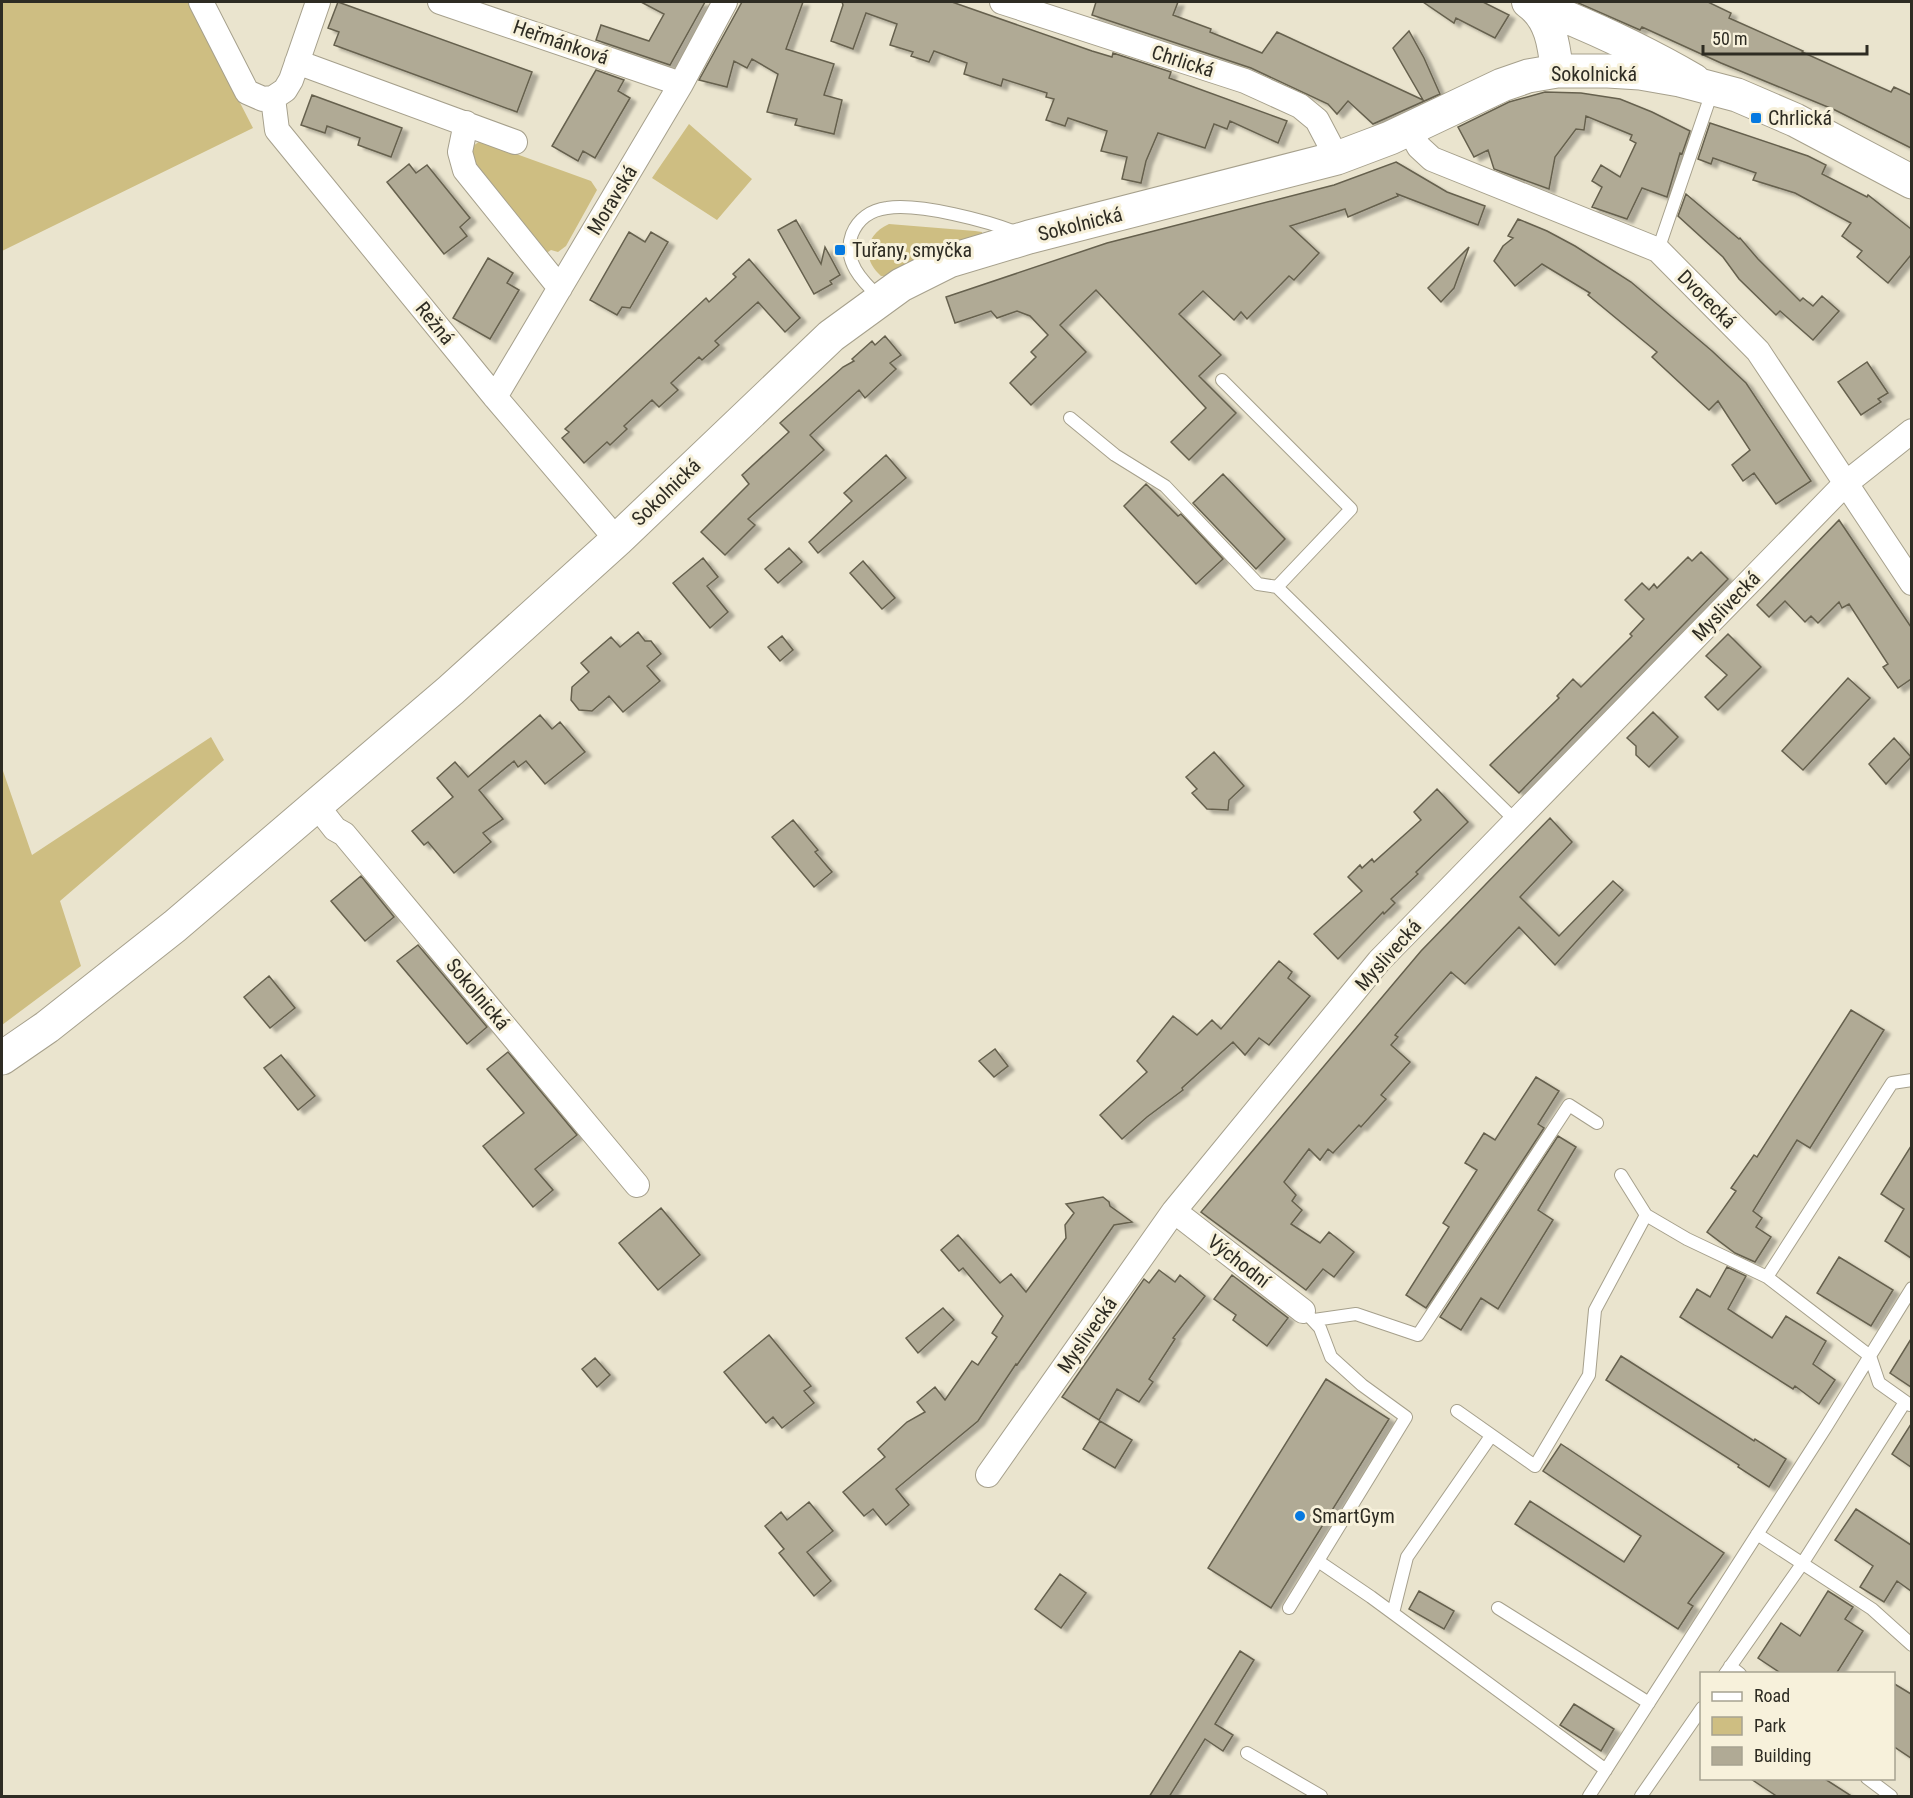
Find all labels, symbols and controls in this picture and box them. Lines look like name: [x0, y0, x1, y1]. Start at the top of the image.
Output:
street label: Heřmánková: [510, 15, 612, 69]
scale bar: [1703, 18, 1866, 56]
text: 50 m: [1712, 28, 1747, 49]
street label: Chrlická: [1149, 40, 1217, 82]
street label: Sokolnická: [1551, 62, 1637, 86]
place label: Chrlická: [1768, 106, 1832, 130]
marker: Chrlická: [1749, 111, 1763, 125]
street label: Moravská: [582, 161, 642, 239]
street label: Sokolnická: [1035, 202, 1125, 246]
place label: Tuřany, smyčka: [852, 238, 972, 262]
marker: Tuřany, smyčka: [833, 243, 847, 257]
street label: Dvorecká: [1673, 265, 1741, 333]
street label: Režná: [411, 297, 459, 349]
street label: Sokolnická: [627, 453, 705, 531]
street label: Myslivecká: [1687, 566, 1765, 646]
street label: Myslivecká: [1350, 915, 1426, 995]
street label: Sokolnická: [441, 953, 515, 1035]
street label: Východní: [1203, 1229, 1276, 1294]
street label: Myslivecká: [1052, 1292, 1122, 1378]
place label: SmartGym: [1312, 1504, 1395, 1528]
marker: SmartGym: [1293, 1509, 1307, 1523]
legend: [1700, 1672, 1895, 1780]
text: Road: [1754, 1685, 1790, 1706]
text: Park: [1754, 1715, 1786, 1736]
text: Building: [1754, 1745, 1811, 1766]

